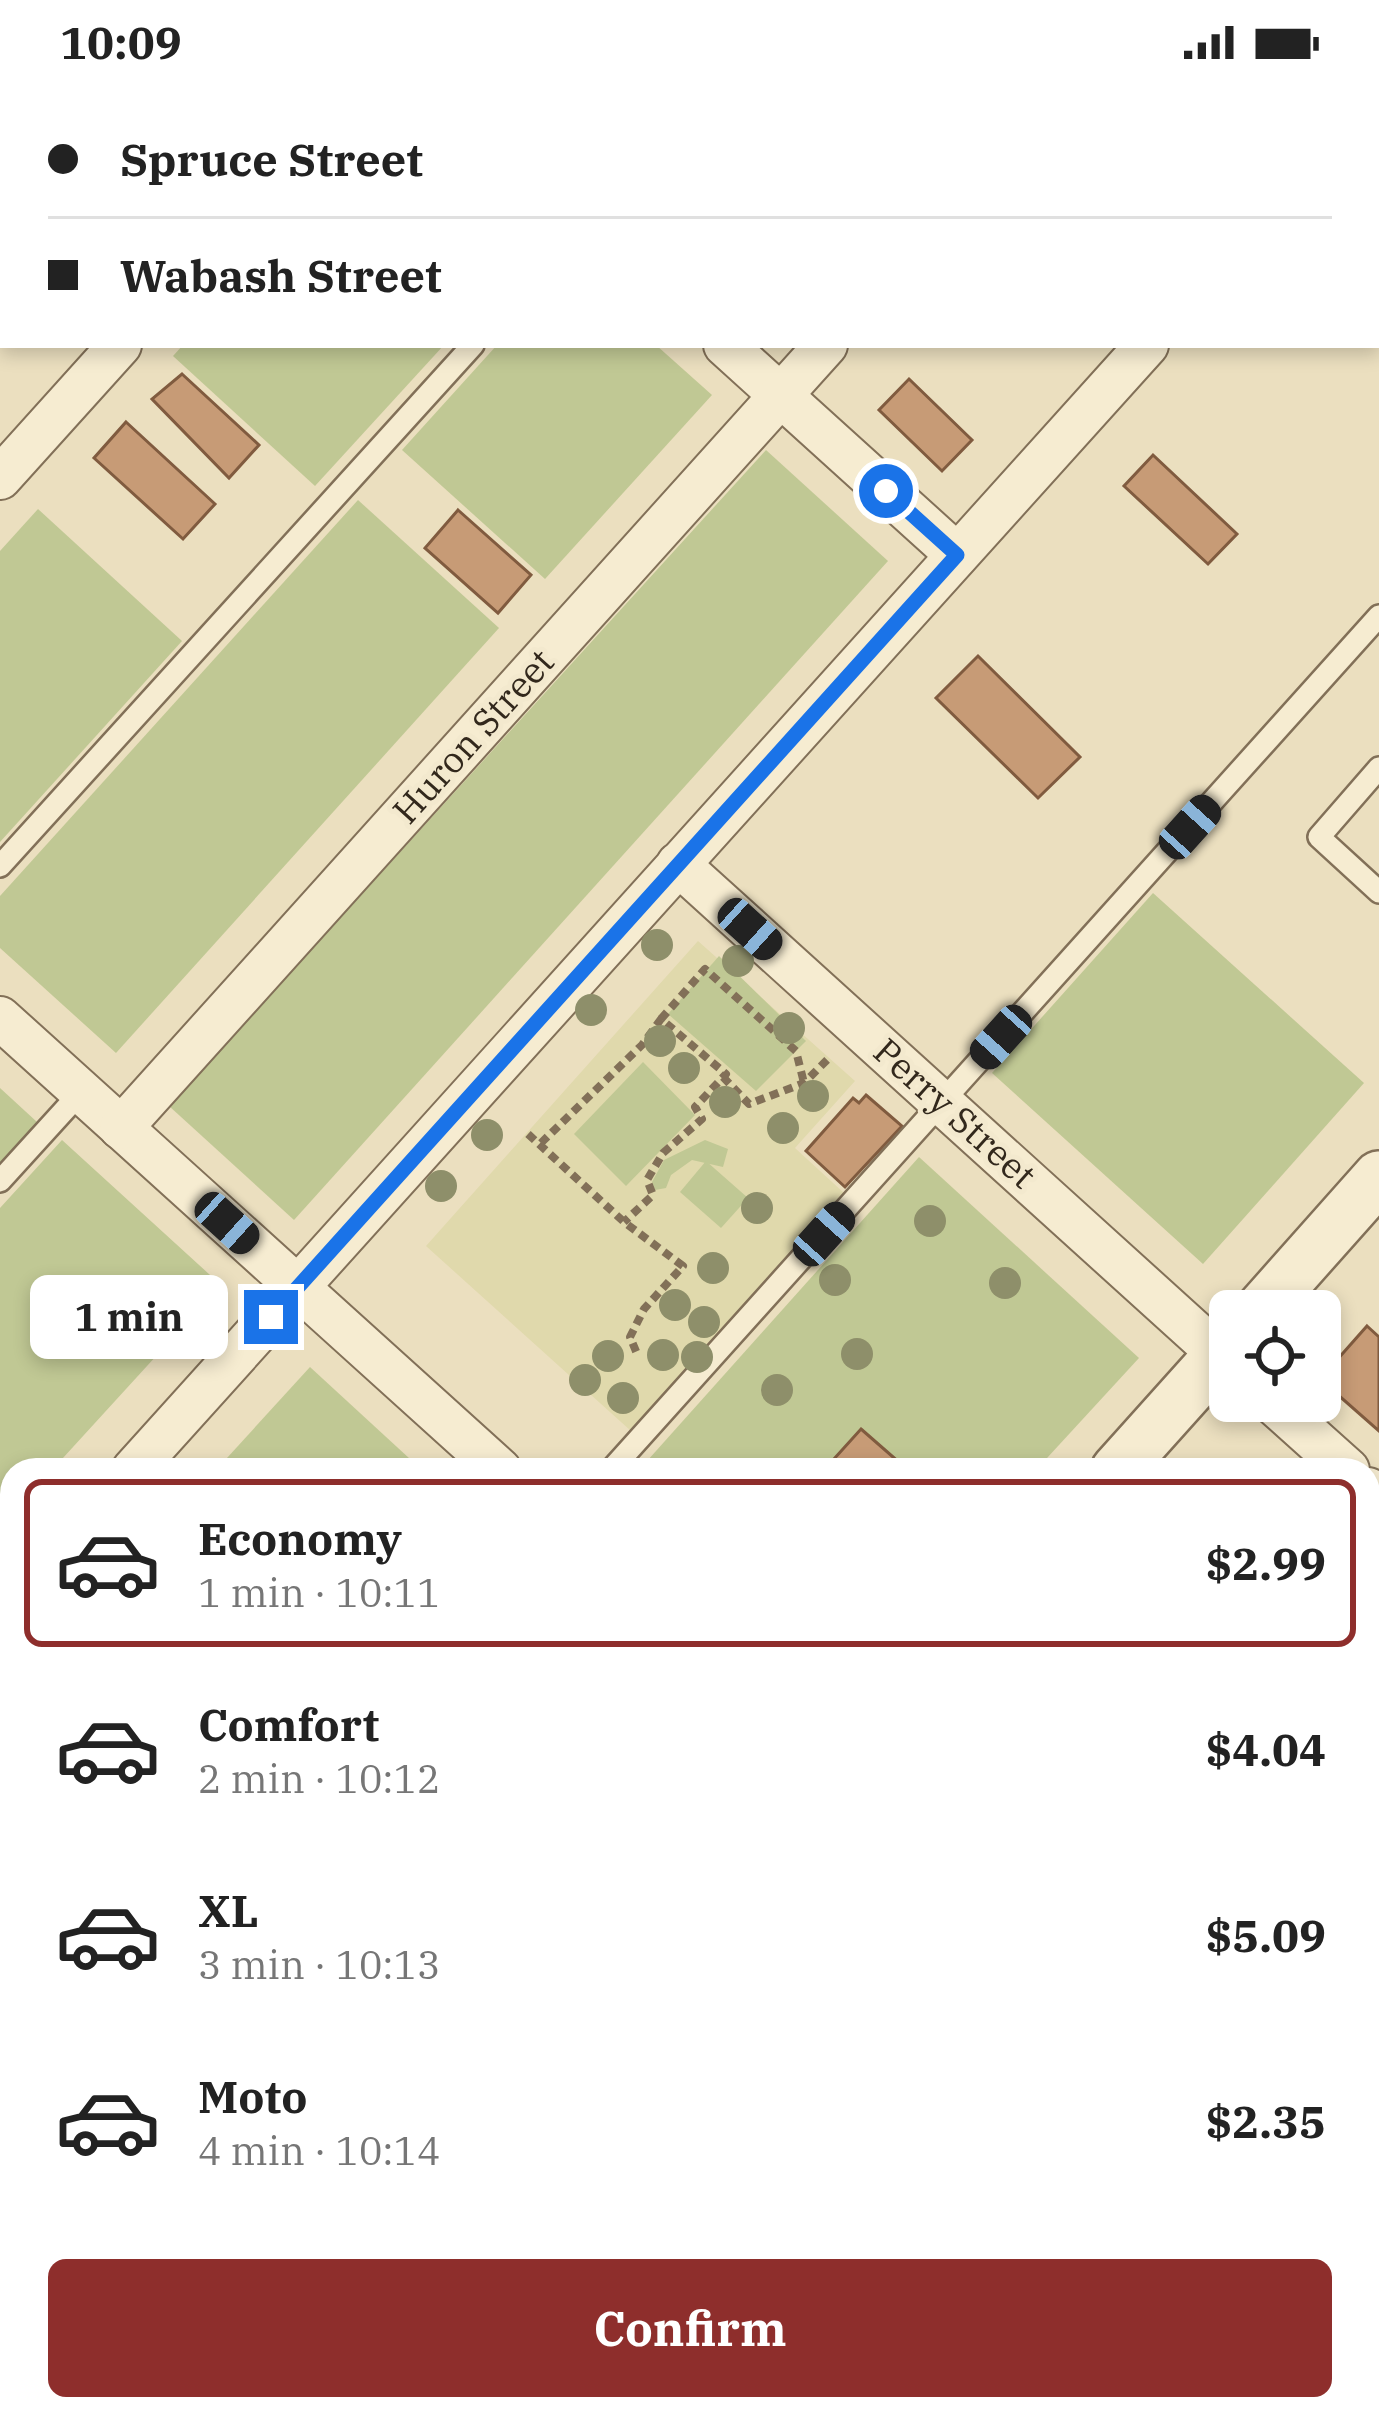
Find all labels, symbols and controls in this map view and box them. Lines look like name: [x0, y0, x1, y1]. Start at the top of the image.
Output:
text: 10:09: [60, 13, 182, 71]
text: Spruce Street: [120, 130, 423, 188]
text: Wabash Street: [120, 246, 442, 304]
route start: [859, 464, 913, 518]
street label: Huron Street: [382, 638, 563, 833]
car: [1153, 788, 1227, 866]
car: [711, 892, 789, 966]
car: [964, 998, 1038, 1076]
street label: Perry Street: [864, 1027, 1046, 1198]
car: [188, 1186, 266, 1260]
car: [787, 1195, 861, 1273]
callout: 1 min: [31, 1275, 229, 1359]
route end: [244, 1290, 298, 1344]
map controls: [1209, 1290, 1341, 1422]
button: locate: [1209, 1290, 1341, 1422]
text: 1 min: [74, 1291, 184, 1342]
icon: car: [54, 1509, 162, 1617]
text: Economy: [198, 1509, 402, 1567]
text: $2.99: [1206, 1534, 1326, 1592]
text: 1 min · 10:11: [198, 1567, 440, 1618]
icon: car: [54, 1695, 162, 1803]
text: Comfort: [198, 1695, 379, 1753]
text: $4.04: [1206, 1720, 1326, 1778]
text: 2 min · 10:12: [198, 1753, 440, 1804]
icon: car: [54, 1881, 162, 1989]
text: XL: [198, 1881, 259, 1939]
text: $5.09: [1206, 1906, 1326, 1964]
text: 3 min · 10:13: [198, 1939, 440, 1990]
icon: car: [54, 2067, 162, 2175]
text: Moto: [198, 2067, 308, 2125]
text: $2.35: [1206, 2092, 1326, 2150]
text: 4 min · 10:14: [198, 2125, 440, 2176]
button: Confirm: [48, 2259, 1332, 2397]

